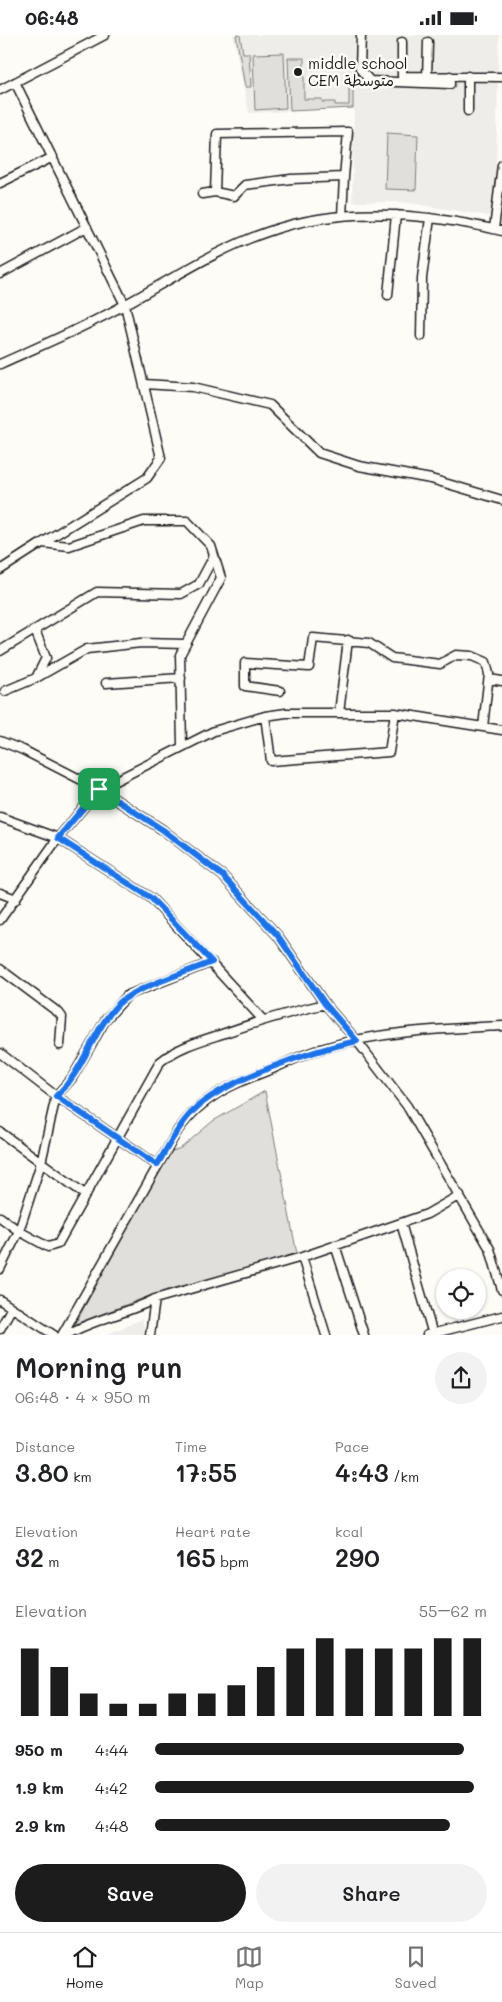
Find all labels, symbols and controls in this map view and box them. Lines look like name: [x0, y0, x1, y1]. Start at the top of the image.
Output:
text: 06:48: [25, 5, 79, 30]
place label: middle school CEM متوسطة: [308, 53, 408, 90]
marker: middle school CEM متوسطة: [292, 66, 304, 78]
pin: [78, 768, 120, 810]
icon: arrive: [85, 775, 113, 803]
map controls: [436, 1269, 486, 1319]
button: locate: [436, 1269, 486, 1319]
text: Morning run: [15, 1349, 182, 1385]
button: share: [435, 1352, 487, 1404]
text: 06:48 · 4 × 950 m: [15, 1386, 151, 1407]
text: Distance: [15, 1437, 75, 1456]
text: Time: [175, 1437, 207, 1456]
text: Pace: [335, 1437, 369, 1456]
text: 3.80: [15, 1456, 69, 1488]
text: 17:55: [175, 1456, 237, 1488]
text: 4:43: [335, 1456, 389, 1488]
text: km: [69, 1467, 92, 1486]
text: /km: [389, 1467, 419, 1486]
text: Elevation: [15, 1522, 78, 1541]
text: Heart rate: [175, 1522, 251, 1541]
text: kcal: [335, 1522, 363, 1541]
text: 32: [15, 1541, 44, 1573]
text: 165: [175, 1541, 216, 1573]
text: 290: [335, 1541, 380, 1573]
text: m: [44, 1552, 59, 1571]
text: bpm: [216, 1552, 249, 1571]
text: Elevation: [15, 1600, 87, 1621]
text: 55–62 m: [419, 1600, 487, 1621]
text: 950 m: [15, 1739, 63, 1760]
text: 4:44: [95, 1739, 128, 1760]
text: 1.9 km: [15, 1777, 64, 1798]
text: 4:42: [95, 1777, 128, 1798]
text: 2.9 km: [15, 1815, 66, 1836]
text: 4:48: [95, 1815, 128, 1836]
button: Save: [15, 1864, 246, 1922]
button: Share: [256, 1864, 487, 1922]
tab: Home: [66, 1943, 104, 1992]
tab: Map: [235, 1943, 264, 1992]
tab: Saved: [395, 1943, 436, 1992]

